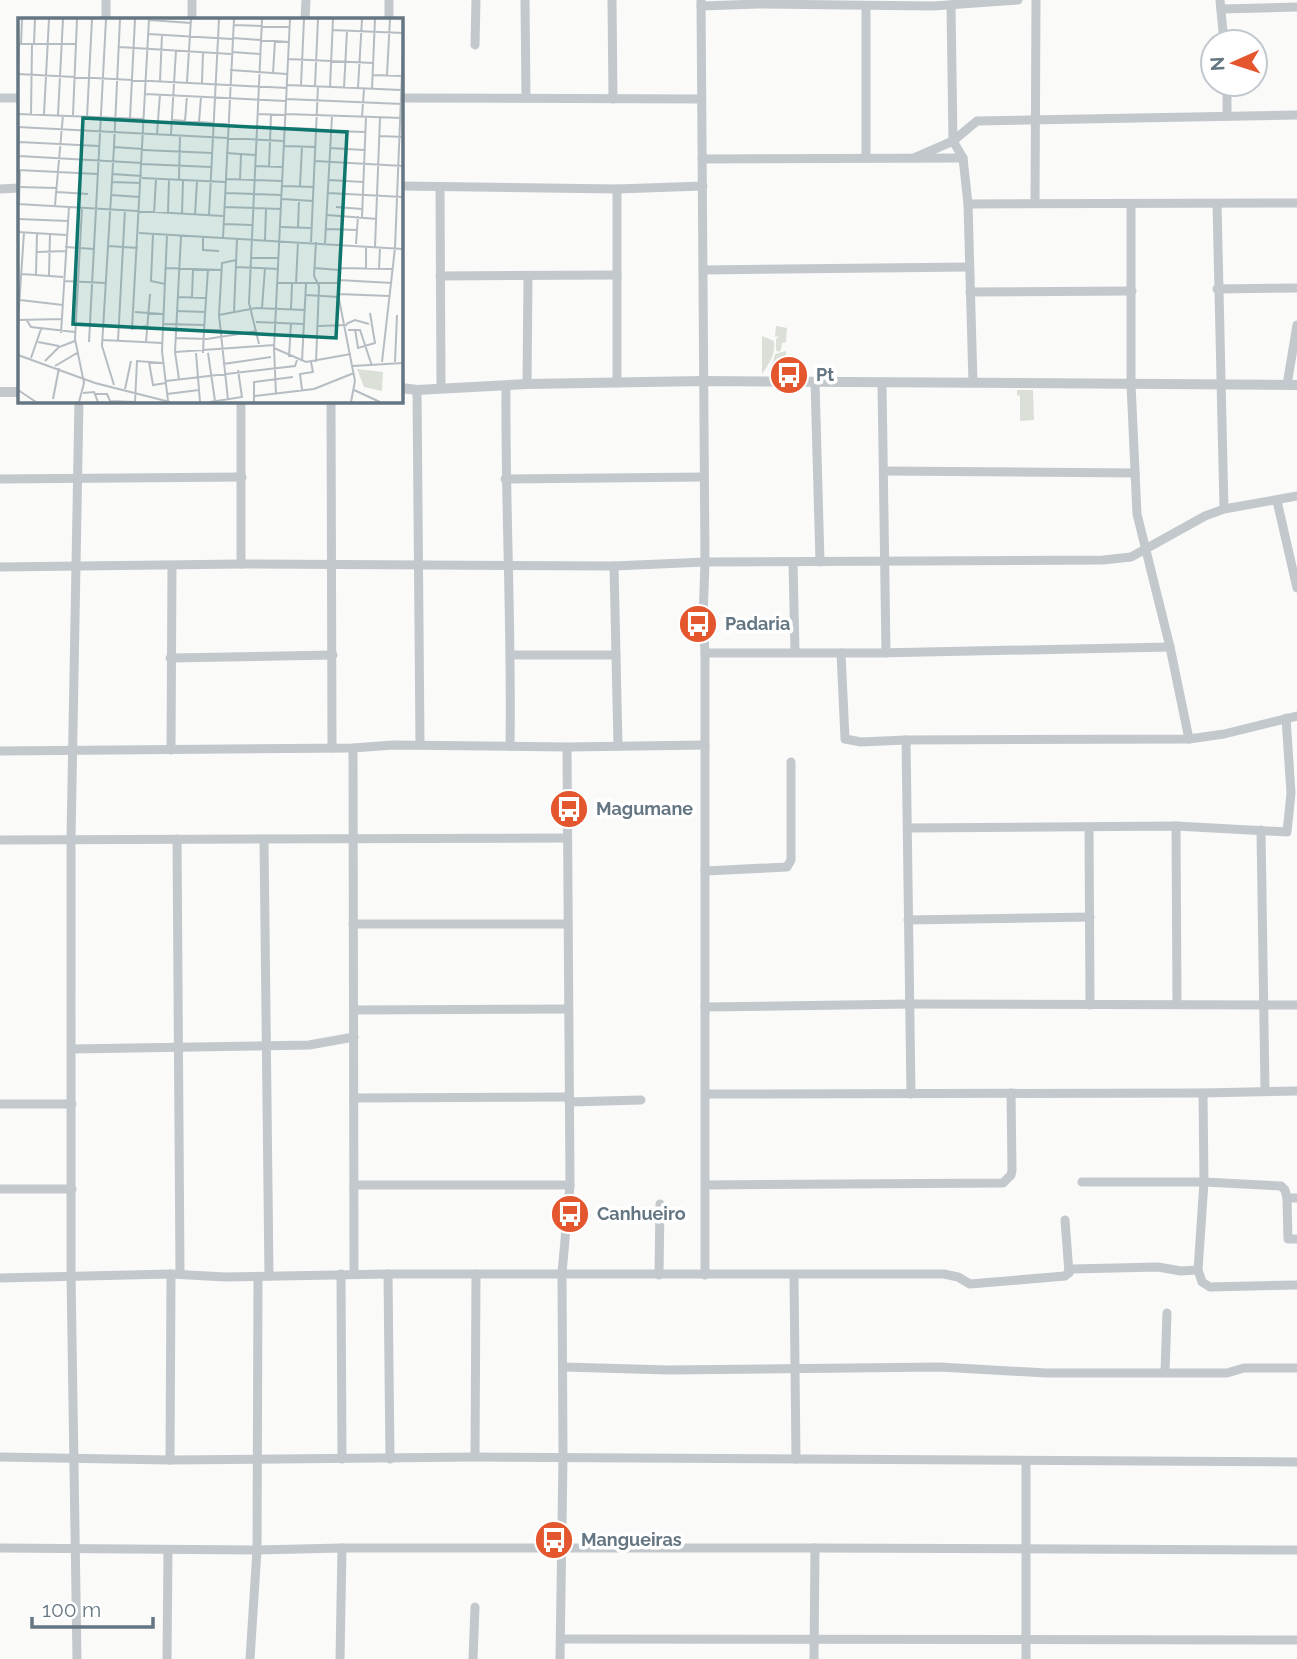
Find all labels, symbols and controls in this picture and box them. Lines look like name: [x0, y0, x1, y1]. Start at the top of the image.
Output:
inset map: [18, 18, 402, 402]
north arrow: [1199, 28, 1269, 98]
text: N: [1206, 56, 1228, 72]
bus stop icon: Pt: [768, 354, 810, 396]
place label: Pt: [816, 364, 834, 385]
bus stop icon: Padaria: [677, 603, 719, 645]
place label: Padaria: [725, 613, 790, 634]
bus stop icon: Magumane: [548, 788, 590, 830]
place label: Magumane: [596, 798, 693, 819]
bus stop icon: Canhueiro: [549, 1193, 591, 1235]
place label: Canhueiro: [597, 1203, 686, 1224]
bus stop icon: Mangueiras: [533, 1519, 575, 1561]
place label: Mangueiras: [581, 1529, 682, 1550]
scale bar: [32, 1586, 152, 1630]
text: 100 m: [42, 1597, 101, 1622]

